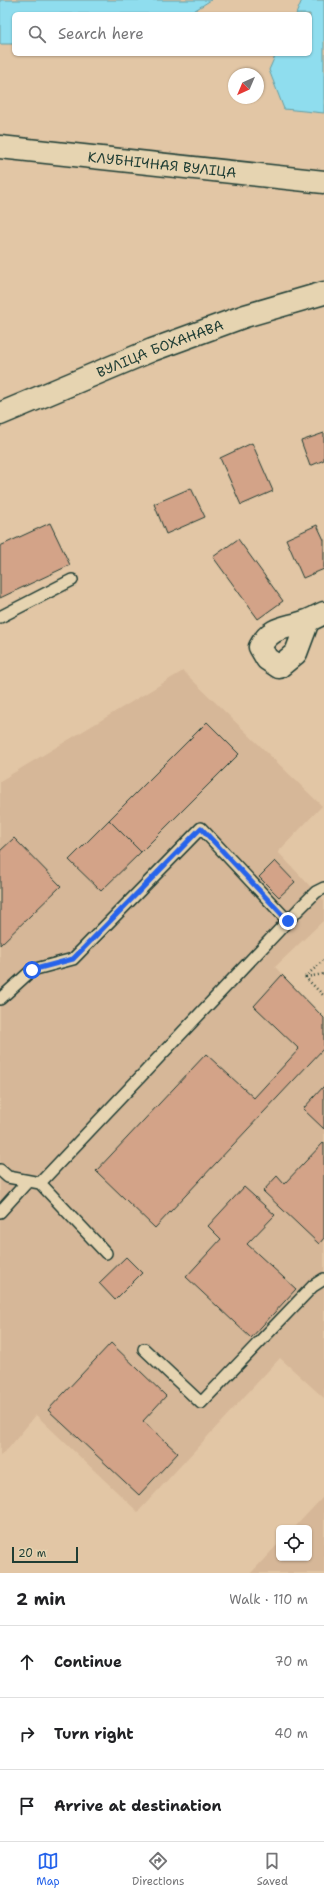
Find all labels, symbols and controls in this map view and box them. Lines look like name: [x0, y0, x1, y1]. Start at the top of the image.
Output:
search box: [12, 12, 312, 56]
icon: search: [26, 23, 48, 45]
text: Search here: [58, 24, 144, 44]
north arrow: [228, 68, 264, 104]
street label: КЛУБНІЧНАЯ ВУЛІЦА: [87, 148, 237, 181]
street label: ВУЛІЦА БОХАНАВА: [94, 316, 226, 381]
route end: [279, 912, 297, 930]
route start: [23, 961, 41, 979]
map controls: [276, 1525, 312, 1561]
button: locate: [276, 1525, 312, 1561]
scale bar: [12, 1545, 78, 1564]
text: 20 m: [18, 1546, 46, 1561]
text: 2 min: [16, 1588, 66, 1610]
text: Walk · 110 m: [229, 1591, 308, 1608]
icon: ahead: [16, 1651, 38, 1673]
text: Continue: [54, 1652, 122, 1672]
text: 70 m: [274, 1653, 308, 1670]
icon: right: [16, 1723, 38, 1745]
text: Turn right: [54, 1724, 134, 1744]
text: 40 m: [274, 1725, 308, 1742]
icon: arrive: [16, 1795, 38, 1817]
text: Arrive at destination: [54, 1796, 222, 1816]
tab: Map: [36, 1850, 60, 1889]
tab: Directions: [132, 1850, 184, 1889]
tab: Saved: [257, 1850, 288, 1889]

